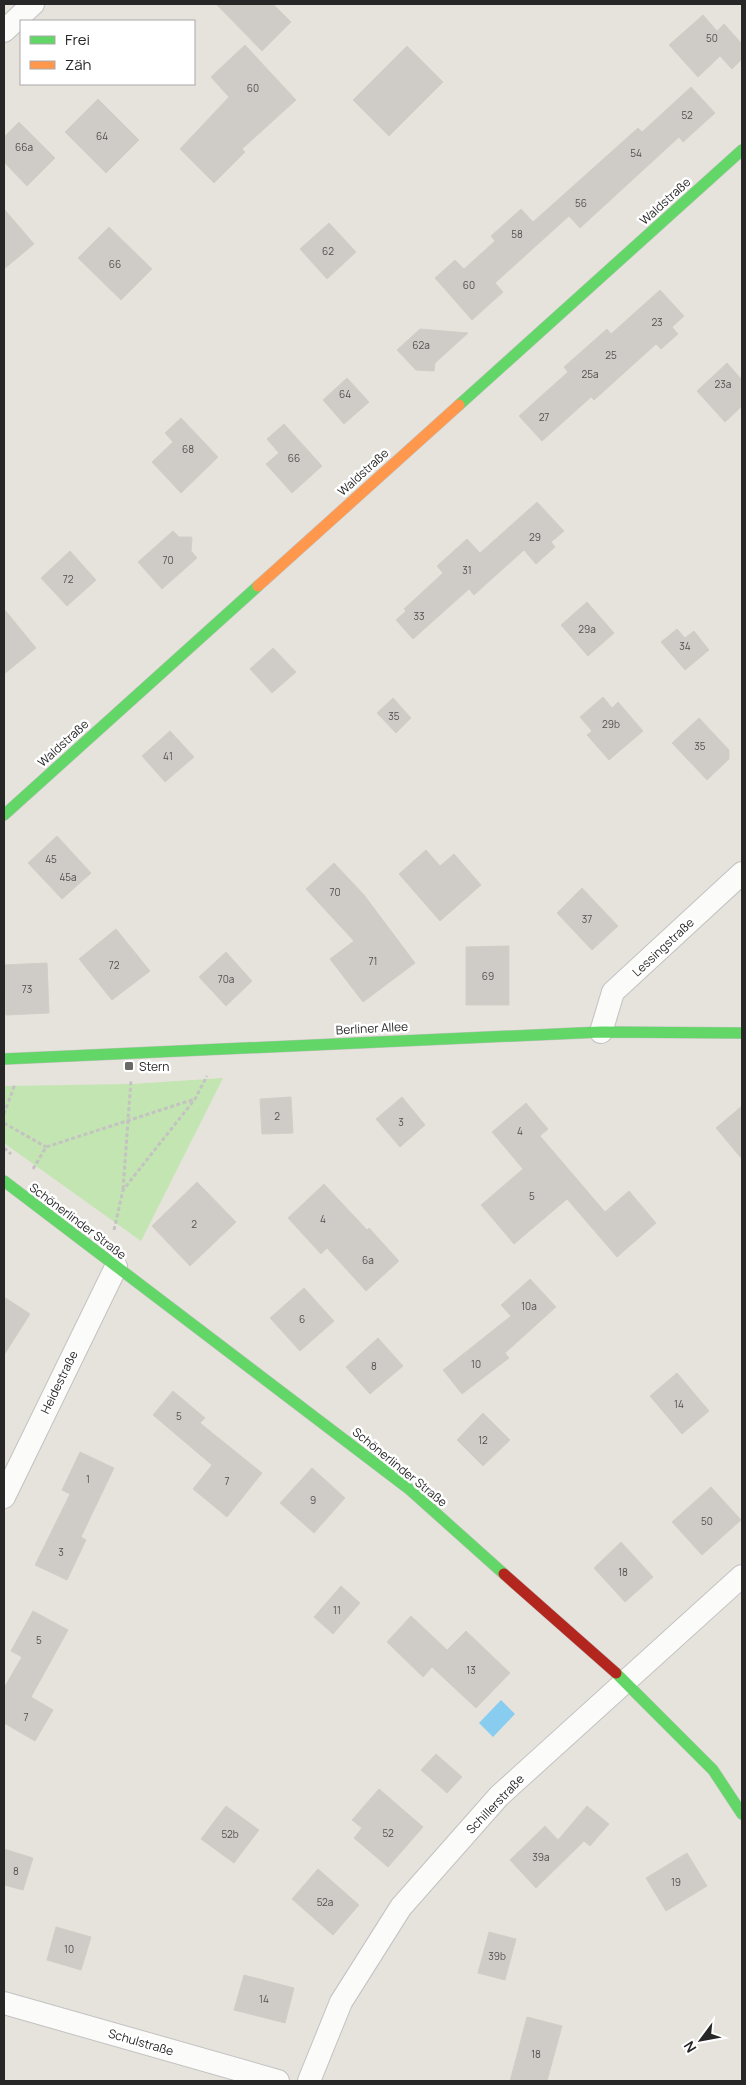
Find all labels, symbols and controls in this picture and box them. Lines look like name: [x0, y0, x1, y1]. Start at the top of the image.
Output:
legend: [20, 20, 195, 85]
text: Frei: [65, 29, 90, 50]
house number: 50: [706, 31, 718, 45]
text: Zäh: [65, 54, 92, 75]
house number: 60: [247, 81, 259, 95]
house number: 52: [681, 108, 693, 122]
house number: 64: [96, 129, 108, 143]
house number: 66a: [15, 140, 33, 154]
house number: 54: [630, 146, 642, 160]
street label: Waldstraße: [636, 173, 694, 229]
house number: 56: [575, 196, 587, 210]
house number: 58: [511, 227, 523, 241]
house number: 62: [322, 244, 334, 258]
house number: 66: [109, 257, 121, 271]
house number: 60: [463, 278, 475, 292]
house number: 23: [651, 315, 663, 329]
house number: 62a: [412, 338, 430, 352]
house number: 25: [605, 348, 617, 362]
house number: 25a: [581, 367, 599, 381]
house number: 23a: [715, 377, 731, 391]
house number: 64: [339, 387, 351, 401]
house number: 27: [539, 410, 549, 424]
house number: 68: [182, 442, 194, 456]
street label: Waldstraße: [334, 444, 392, 500]
house number: 66: [288, 451, 300, 465]
house number: 29: [529, 530, 541, 544]
house number: 70: [162, 553, 174, 567]
house number: 31: [462, 563, 472, 577]
house number: 72: [63, 572, 74, 586]
house number: 33: [413, 609, 425, 623]
house number: 29a: [578, 622, 596, 636]
house number: 34: [679, 639, 691, 653]
house number: 35: [388, 709, 400, 723]
street label: Waldstraße: [34, 715, 92, 771]
house number: 29b: [602, 717, 620, 731]
house number: 35: [694, 739, 706, 753]
house number: 41: [163, 749, 173, 763]
house number: 45: [45, 852, 57, 866]
house number: 45a: [59, 870, 77, 884]
house number: 70: [329, 885, 341, 899]
house number: 37: [582, 912, 592, 926]
street label: Lessingstraße: [628, 914, 698, 980]
house number: 71: [369, 954, 377, 968]
house number: 72: [109, 958, 120, 972]
house number: 69: [482, 969, 494, 983]
house number: 70a: [218, 972, 234, 986]
house number: 73: [22, 982, 32, 996]
street label: Berliner Allee: [335, 1018, 409, 1038]
place label: Stern: [139, 1058, 169, 1075]
marker: Stern: [123, 1060, 135, 1072]
house number: 2: [274, 1109, 280, 1123]
house number: 3: [398, 1115, 404, 1129]
house number: 4: [517, 1124, 523, 1138]
street label: Schönerlinder Straße: [26, 1179, 130, 1263]
house number: 5: [529, 1189, 535, 1203]
house number: 4: [320, 1212, 326, 1226]
house number: 2: [191, 1217, 197, 1231]
house number: 6a: [362, 1253, 374, 1267]
house number: 10a: [521, 1299, 537, 1313]
house number: 6: [299, 1312, 305, 1326]
street label: Heidestraße: [36, 1348, 82, 1416]
house number: 10: [471, 1357, 481, 1371]
house number: 8: [371, 1359, 377, 1373]
house number: 14: [674, 1397, 684, 1411]
house number: 5: [176, 1409, 182, 1423]
street label: Schönerlinder Straße: [349, 1423, 451, 1511]
house number: 12: [478, 1433, 488, 1447]
house number: 1: [86, 1472, 90, 1486]
house number: 7: [224, 1474, 230, 1488]
house number: 9: [310, 1493, 316, 1507]
house number: 50: [701, 1514, 713, 1528]
house number: 3: [58, 1545, 64, 1559]
house number: 18: [618, 1565, 628, 1579]
house number: 11: [333, 1603, 341, 1617]
house number: 5: [36, 1633, 42, 1647]
house number: 13: [466, 1663, 476, 1677]
house number: 7: [23, 1710, 29, 1724]
street label: Schillerstraße: [462, 1770, 528, 1838]
house number: 52: [382, 1826, 394, 1840]
house number: 52b: [221, 1827, 239, 1841]
house number: 39a: [532, 1850, 550, 1864]
house number: 8: [13, 1864, 19, 1878]
house number: 19: [671, 1875, 681, 1889]
house number: 52a: [317, 1895, 333, 1909]
house number: 10: [64, 1942, 74, 1956]
house number: 39b: [488, 1949, 506, 1963]
house number: 14: [259, 1992, 269, 2006]
north arrow: [676, 2015, 726, 2065]
street label: Schulstraße: [106, 2025, 176, 2059]
text: N: [679, 2038, 700, 2056]
house number: 18: [531, 2047, 541, 2061]

